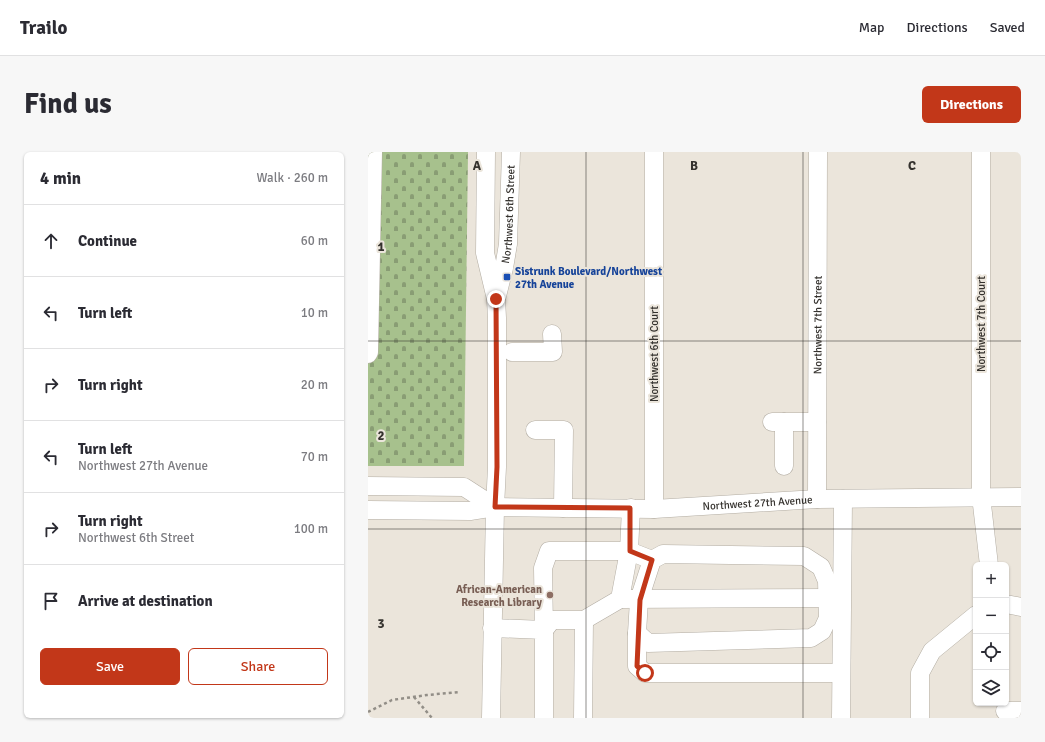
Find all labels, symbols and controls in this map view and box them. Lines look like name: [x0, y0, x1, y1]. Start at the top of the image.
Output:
text: Trailo: [20, 16, 67, 40]
text: Map: [859, 19, 885, 36]
text: Directions: [907, 19, 968, 36]
text: Saved: [990, 19, 1025, 36]
button: Directions: [922, 86, 1021, 123]
text: Find us: [24, 87, 112, 121]
text: A: [473, 158, 482, 174]
text: B: [690, 158, 698, 174]
text: C: [908, 158, 916, 174]
street label: Northwest 6th Street: [499, 165, 518, 264]
text: 4 min: [40, 168, 81, 189]
text: Walk · 260 m: [257, 170, 328, 186]
icon: ahead: [40, 230, 62, 252]
text: Continue: [78, 232, 137, 250]
text: 60 m: [301, 233, 328, 249]
text: 1: [377, 239, 385, 255]
place label: Sistrunk Boulevard/Northwest 27th Avenue: [515, 265, 662, 291]
marker: Sistrunk Boulevard/Northwest 27th Avenue: [502, 272, 512, 282]
street label: Northwest 7th Street: [811, 276, 825, 374]
street label: Northwest 7th Court: [975, 276, 988, 372]
route end: [487, 290, 505, 308]
icon: left: [40, 302, 62, 324]
text: Turn left: [78, 304, 132, 322]
text: 10 m: [301, 305, 328, 321]
street label: Northwest 6th Court: [648, 306, 661, 402]
icon: right: [40, 374, 62, 396]
text: Turn right: [78, 376, 143, 394]
text: 20 m: [301, 377, 328, 393]
text: 2: [377, 428, 385, 444]
text: Turn left: [78, 440, 132, 458]
icon: left: [40, 446, 62, 468]
text: 70 m: [301, 449, 328, 465]
text: Northwest 27th Avenue: [78, 458, 208, 474]
street label: Northwest 27th Avenue: [702, 493, 813, 513]
text: Turn right: [78, 512, 143, 530]
icon: right: [40, 518, 62, 540]
text: 100 m: [294, 521, 328, 537]
text: Northwest 6th Street: [78, 530, 194, 546]
map controls: [973, 562, 1009, 706]
button: +: [973, 562, 1009, 598]
place label: African-American Research Library: [456, 583, 543, 609]
icon: arrive: [40, 590, 62, 612]
marker: African-American Research Library: [545, 590, 555, 600]
text: Arrive at destination: [78, 592, 213, 610]
button: −: [973, 598, 1009, 634]
text: 3: [377, 616, 385, 632]
button: locate: [973, 634, 1009, 670]
button: Save: [40, 648, 180, 685]
button: Share: [188, 648, 328, 685]
route start: [636, 664, 654, 682]
button: layers: [973, 670, 1009, 706]

